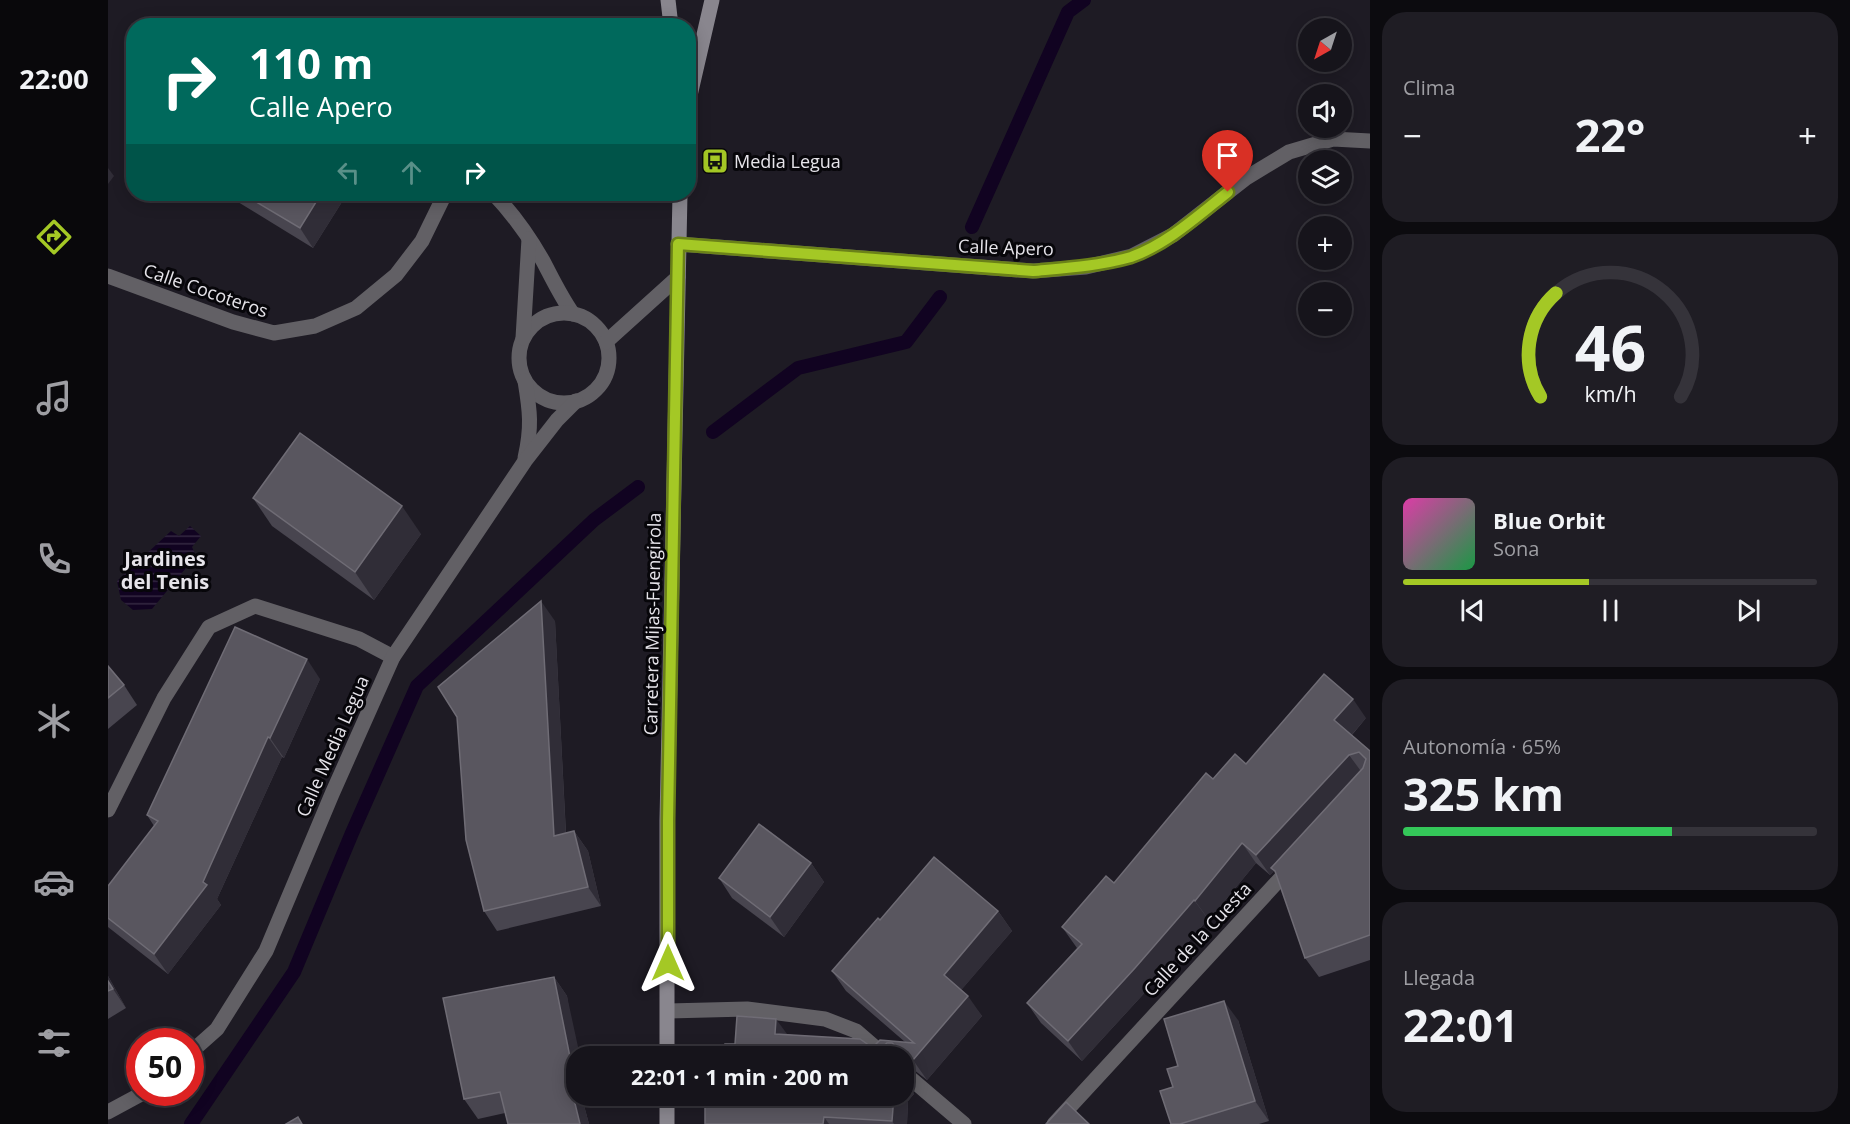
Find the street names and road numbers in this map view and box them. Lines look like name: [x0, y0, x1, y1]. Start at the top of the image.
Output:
street label: Calle Apero: [958, 233, 1054, 261]
street label: Calle Cocoteros: [141, 257, 271, 323]
street label: Carretera Mijas-Fuengirola: [638, 512, 666, 736]
street label: Calle Media Legua: [290, 672, 374, 820]
street label: Calle de la Cuesta: [1138, 877, 1256, 1001]

